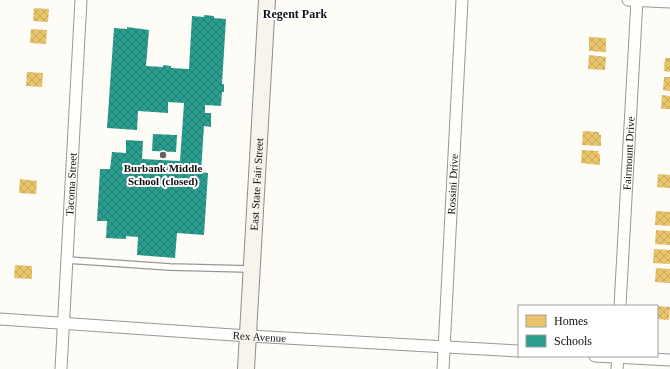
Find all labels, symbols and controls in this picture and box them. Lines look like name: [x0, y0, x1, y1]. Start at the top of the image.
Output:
district label: Regent Park: [263, 7, 327, 21]
street label: Fairmount Drive: [620, 116, 637, 190]
street label: East State Fair Street: [248, 138, 265, 231]
marker: Burbank Middle School (closed): [158, 150, 168, 160]
street label: Tacoma Street: [63, 152, 79, 216]
street label: Rossini Drive: [445, 153, 460, 215]
place label: Burbank Middle School (closed): [124, 162, 202, 188]
legend: [518, 305, 658, 357]
text: Homes: [554, 314, 588, 328]
street label: Rex Avenue: [232, 329, 286, 344]
text: Schools: [554, 334, 592, 348]

